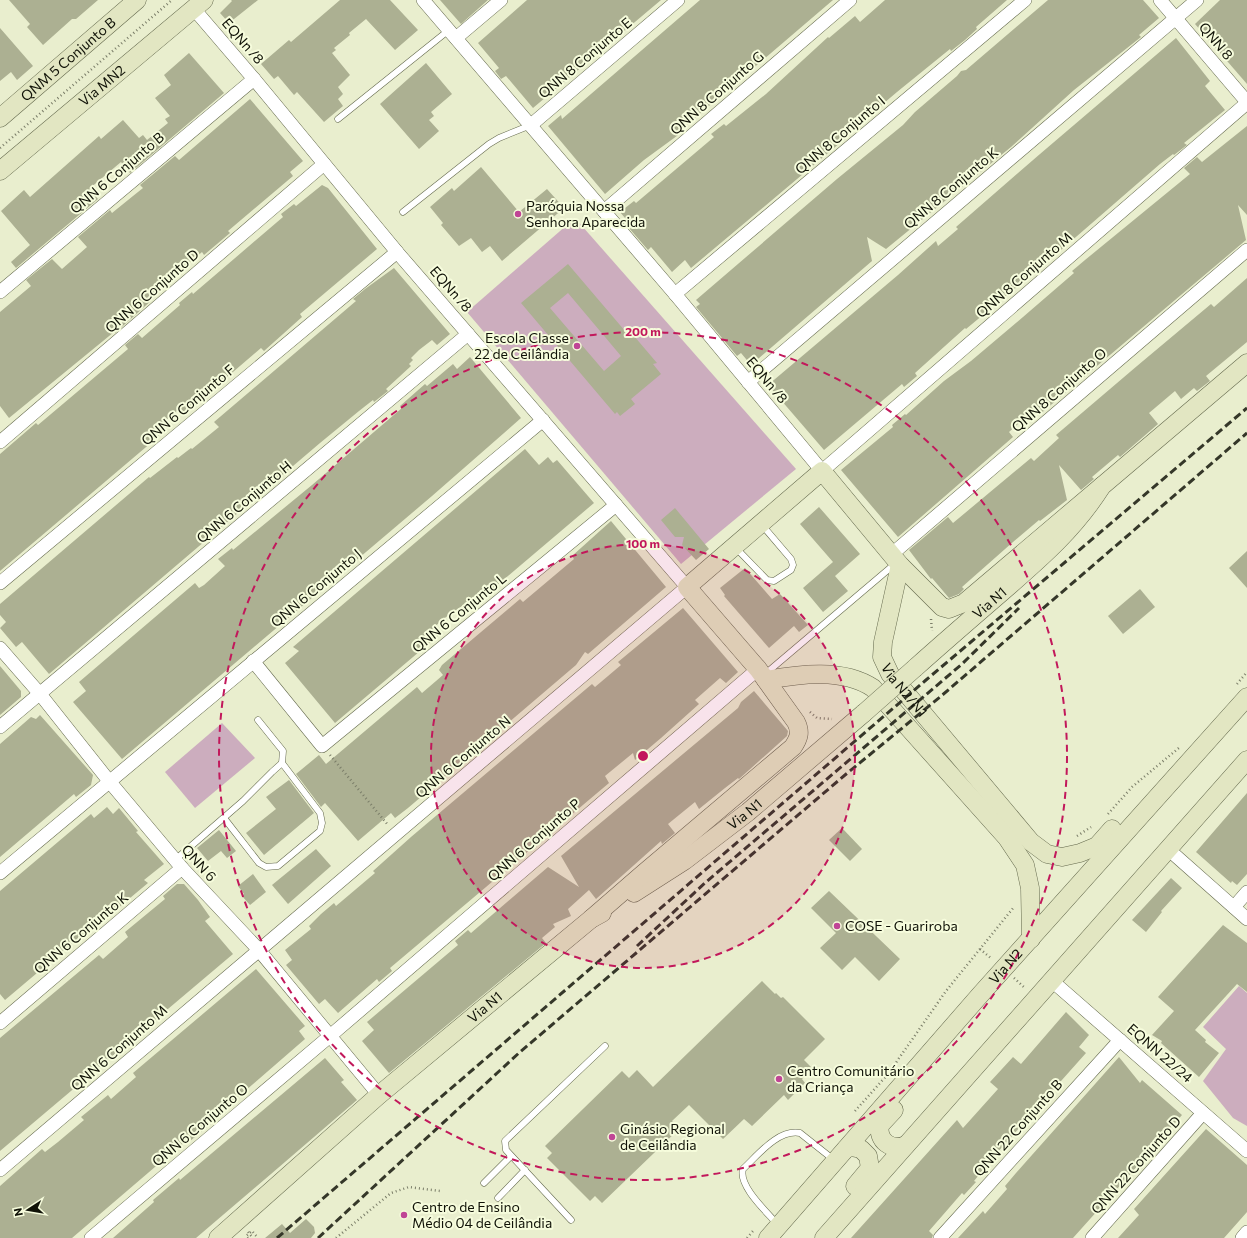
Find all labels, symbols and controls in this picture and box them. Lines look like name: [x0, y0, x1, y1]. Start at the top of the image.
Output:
street label: QNM 5 Conjunto B: [17, 13, 119, 104]
street label: EQNn /8: [219, 14, 268, 67]
street label: QNN 8 Conjunto E: [534, 14, 635, 102]
street label: QNN 8: [1196, 18, 1237, 63]
street label: QNN 8 Conjunto G: [666, 47, 767, 138]
street label: Via MN2: [75, 61, 128, 109]
street label: QNN 8 Conjunto I: [791, 92, 888, 177]
street label: QNN 6 Conjunto B: [66, 128, 167, 217]
street label: QNN 8 Conjunto K: [900, 143, 1001, 232]
place label: Paróquia Nossa Senhora Aparecida: [526, 197, 645, 230]
marker: Paróquia Nossa Senhora Aparecida: [513, 209, 523, 219]
street label: QNN 8 Conjunto M: [972, 228, 1075, 321]
street label: QNN 6 Conjunto D: [101, 245, 202, 336]
street label: EQNn /8: [427, 262, 476, 315]
text: 200 m: [625, 324, 661, 338]
place label: Escola Classe 22 de Ceilândia: [474, 329, 569, 362]
marker: Escola Classe 22 de Ceilândia: [572, 341, 582, 351]
street label: QNN 8 Conjunto O: [1008, 344, 1110, 435]
street label: EQNn /8: [743, 353, 792, 406]
street label: QNN 6 Conjunto F: [138, 361, 238, 449]
street label: QNN 6 Conjunto H: [193, 457, 295, 546]
text: 100 m: [626, 536, 660, 550]
street label: QNN 6 Conjunto J: [267, 545, 364, 630]
street label: QNN 6 Conjunto L: [408, 569, 509, 656]
street label: Via N1: [969, 583, 1010, 622]
street label: Via N2/N1: [878, 660, 931, 720]
street label: QNN 6 Conjunto N: [412, 712, 514, 801]
centre of rings: [636, 749, 650, 763]
street label: QNN 6 Conjunto P: [484, 795, 584, 885]
street label: Via N1: [724, 795, 765, 833]
street label: QNN 6: [178, 841, 220, 885]
street label: QNN 6 Conjunto K: [30, 888, 131, 977]
place label: COSE - Guariroba: [845, 917, 958, 934]
marker: COSE - Guariroba: [832, 921, 842, 931]
street label: Via N2: [985, 945, 1026, 987]
street label: Via N1: [464, 987, 505, 1026]
street label: QNN 6 Conjunto M: [67, 1001, 170, 1094]
street label: EQNN 22/24: [1124, 1020, 1197, 1086]
place label: Centro Comunitário da Criança: [787, 1062, 914, 1095]
marker: Centro Comunitário da Criança: [774, 1074, 784, 1084]
street label: QNN 22 Conjunto B: [970, 1076, 1066, 1180]
street label: QNN 6 Conjunto O: [148, 1080, 251, 1170]
street label: QNN 22 Conjunto D: [1087, 1112, 1184, 1217]
place label: Ginásio Regional de Ceilândia: [620, 1120, 725, 1153]
marker: Ginásio Regional de Ceilândia: [607, 1132, 617, 1142]
north arrow: [8, 1190, 48, 1230]
place label: Centro de Ensino Médio 04 de Ceilândia: [412, 1198, 552, 1231]
text: N: [11, 1207, 25, 1218]
marker: Centro de Ensino Médio 04 de Ceilândia: [399, 1210, 409, 1220]

